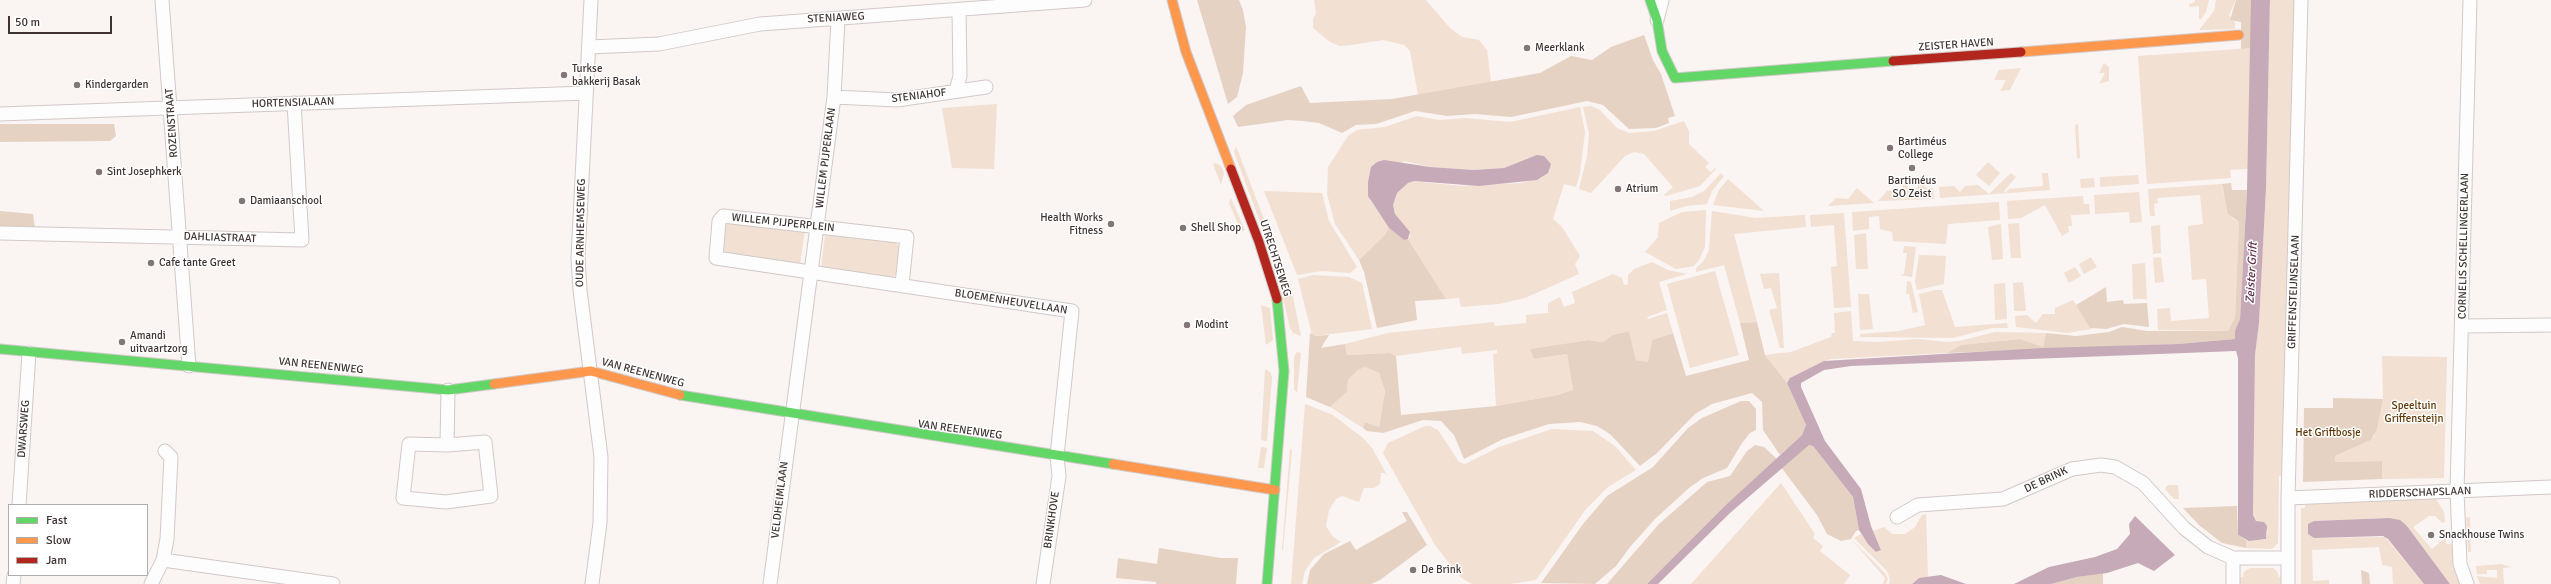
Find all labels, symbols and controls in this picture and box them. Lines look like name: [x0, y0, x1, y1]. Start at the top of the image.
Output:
scale bar: [10, 8, 114, 34]
street label: STENIAWEG: [807, 10, 865, 26]
text: 50 m: [15, 15, 40, 30]
street label: ZEISTER HAVEN: [1918, 36, 1994, 54]
place label: Meerklank: [1535, 41, 1585, 55]
marker: Meerklank: [1522, 43, 1532, 53]
place label: Turkse bakkerij Basak: [572, 62, 641, 88]
marker: Turkse bakkerij Basak: [559, 70, 569, 80]
place label: Kindergarden: [85, 78, 148, 92]
marker: Kindergarden: [72, 80, 82, 90]
street label: STENIAHOF: [891, 86, 947, 106]
street label: ROZENSTRAAT: [163, 88, 181, 158]
street label: HORTENSIALAAN: [251, 95, 335, 111]
street label: WILLEM PIJPERLAAN: [813, 107, 839, 209]
place label: Bartiméus College: [1898, 135, 1947, 161]
marker: Bartiméus College: [1885, 143, 1895, 153]
marker: Bartiméus SO Zeist: [1907, 163, 1917, 173]
place label: Sint Josephkerk: [107, 165, 182, 179]
marker: Sint Josephkerk: [94, 167, 104, 177]
street label: CORNELIS SCHELLINGERLAAN: [2456, 173, 2472, 319]
place label: Bartiméus SO Zeist: [1888, 174, 1936, 200]
street label: OUDE ARNHEMSEWEG: [573, 179, 589, 287]
place label: Atrium: [1626, 182, 1658, 196]
marker: Atrium: [1613, 184, 1623, 194]
place label: Damiaanschool: [250, 194, 322, 208]
marker: Damiaanschool: [237, 196, 247, 206]
street label: WILLEM PIJPERPLEIN: [731, 211, 835, 235]
place label: Health Works Fitness: [1040, 211, 1103, 237]
street label: UTRECHTSEWEG: [1256, 218, 1294, 298]
marker: Health Works Fitness: [1106, 219, 1116, 229]
place label: Shell Shop: [1191, 221, 1241, 235]
marker: Shell Shop: [1178, 223, 1188, 233]
street label: DAHLIASTRAAT: [183, 230, 257, 246]
street label: GRIFFENSTEIJNSELAAN: [2285, 235, 2303, 349]
water label: Zeister Grift: [2243, 242, 2261, 304]
place label: Cafe tante Greet: [159, 256, 236, 270]
marker: Cafe tante Greet: [146, 258, 156, 268]
street label: BLOEMENHEUVELLAAN: [954, 287, 1068, 317]
place label: Modint: [1195, 318, 1228, 332]
marker: Modint: [1182, 320, 1192, 330]
place label: Amandi uitvaartzorg: [130, 329, 188, 355]
marker: Amandi uitvaartzorg: [117, 337, 127, 347]
street label: VAN REENENWEG: [278, 355, 364, 377]
street label: VAN REENENWEG: [600, 356, 686, 390]
park label: Speeltuin Griffensteijn: [2385, 399, 2443, 425]
street label: DWARSWEG: [15, 400, 33, 458]
street label: VAN REENENWEG: [917, 418, 1003, 442]
park label: Het Griftbosje: [2295, 426, 2361, 440]
street label: VELDHEIMLAAN: [769, 461, 791, 539]
street label: DE BRINK: [2022, 464, 2070, 496]
street label: RIDDERSCHAPSLAAN: [2368, 485, 2472, 501]
street label: BRINKHOVE: [1041, 491, 1063, 549]
legend: [8, 504, 148, 576]
text: Fast: [46, 513, 67, 528]
place label: Snackhouse Twins: [2439, 528, 2524, 542]
marker: Snackhouse Twins: [2426, 530, 2436, 540]
text: Slow: [46, 533, 71, 548]
text: Jam: [46, 553, 67, 568]
place label: De Brink: [1421, 563, 1461, 577]
marker: De Brink: [1408, 565, 1418, 575]

